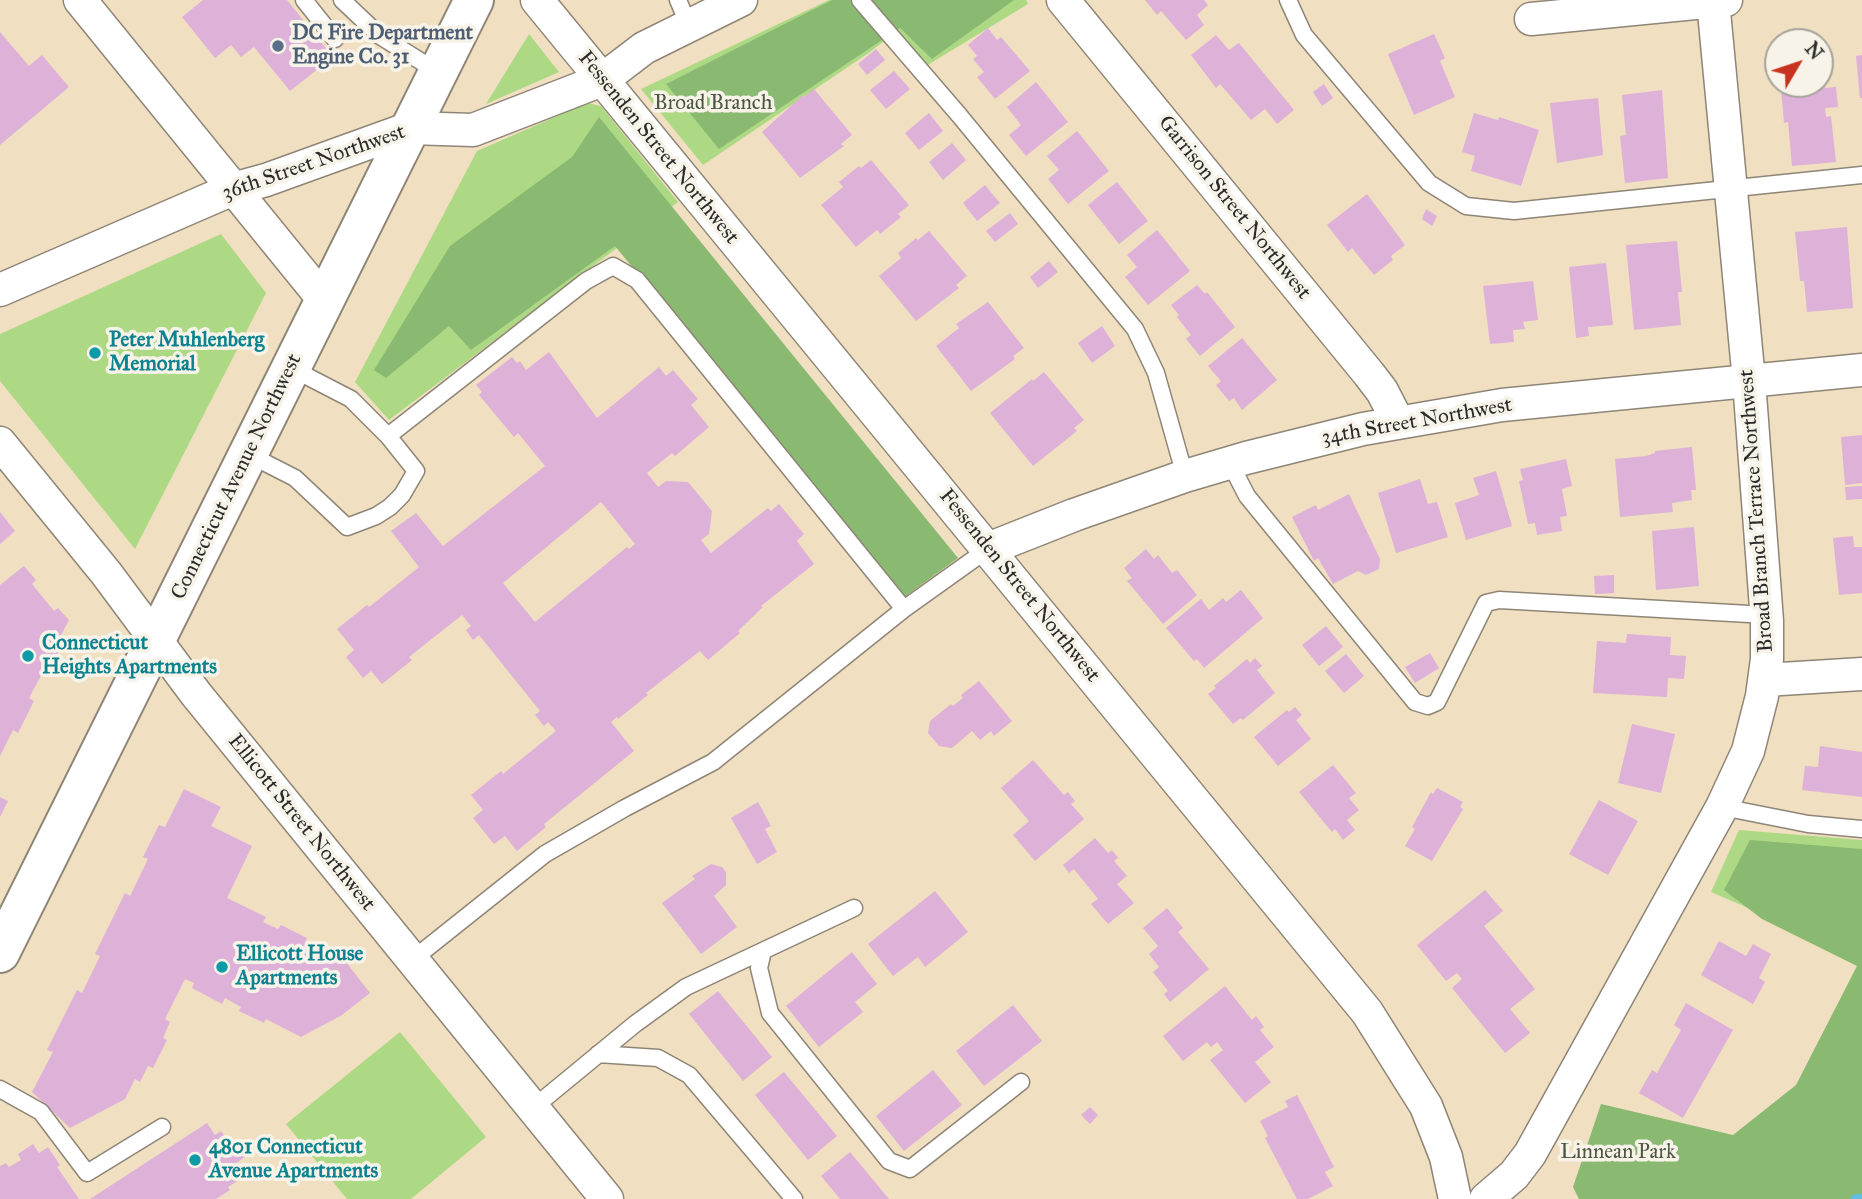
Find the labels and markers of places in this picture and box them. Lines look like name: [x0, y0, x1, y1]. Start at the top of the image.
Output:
place label: DC Fire Department Engine Co. 31: [292, 21, 473, 71]
marker: DC Fire Department Engine Co. 31: [270, 38, 286, 54]
place label: Peter Muhlenberg Memorial: [109, 328, 264, 378]
marker: Peter Muhlenberg Memorial: [87, 345, 103, 361]
place label: Connecticut Heights Apartments: [42, 631, 217, 681]
marker: Connecticut Heights Apartments: [20, 648, 36, 664]
place label: Ellicott House Apartments: [236, 942, 363, 992]
marker: Ellicott House Apartments: [214, 959, 230, 975]
place label: 4801 Connecticut Avenue Apartments: [209, 1135, 378, 1185]
marker: 4801 Connecticut Avenue Apartments: [187, 1152, 203, 1168]

